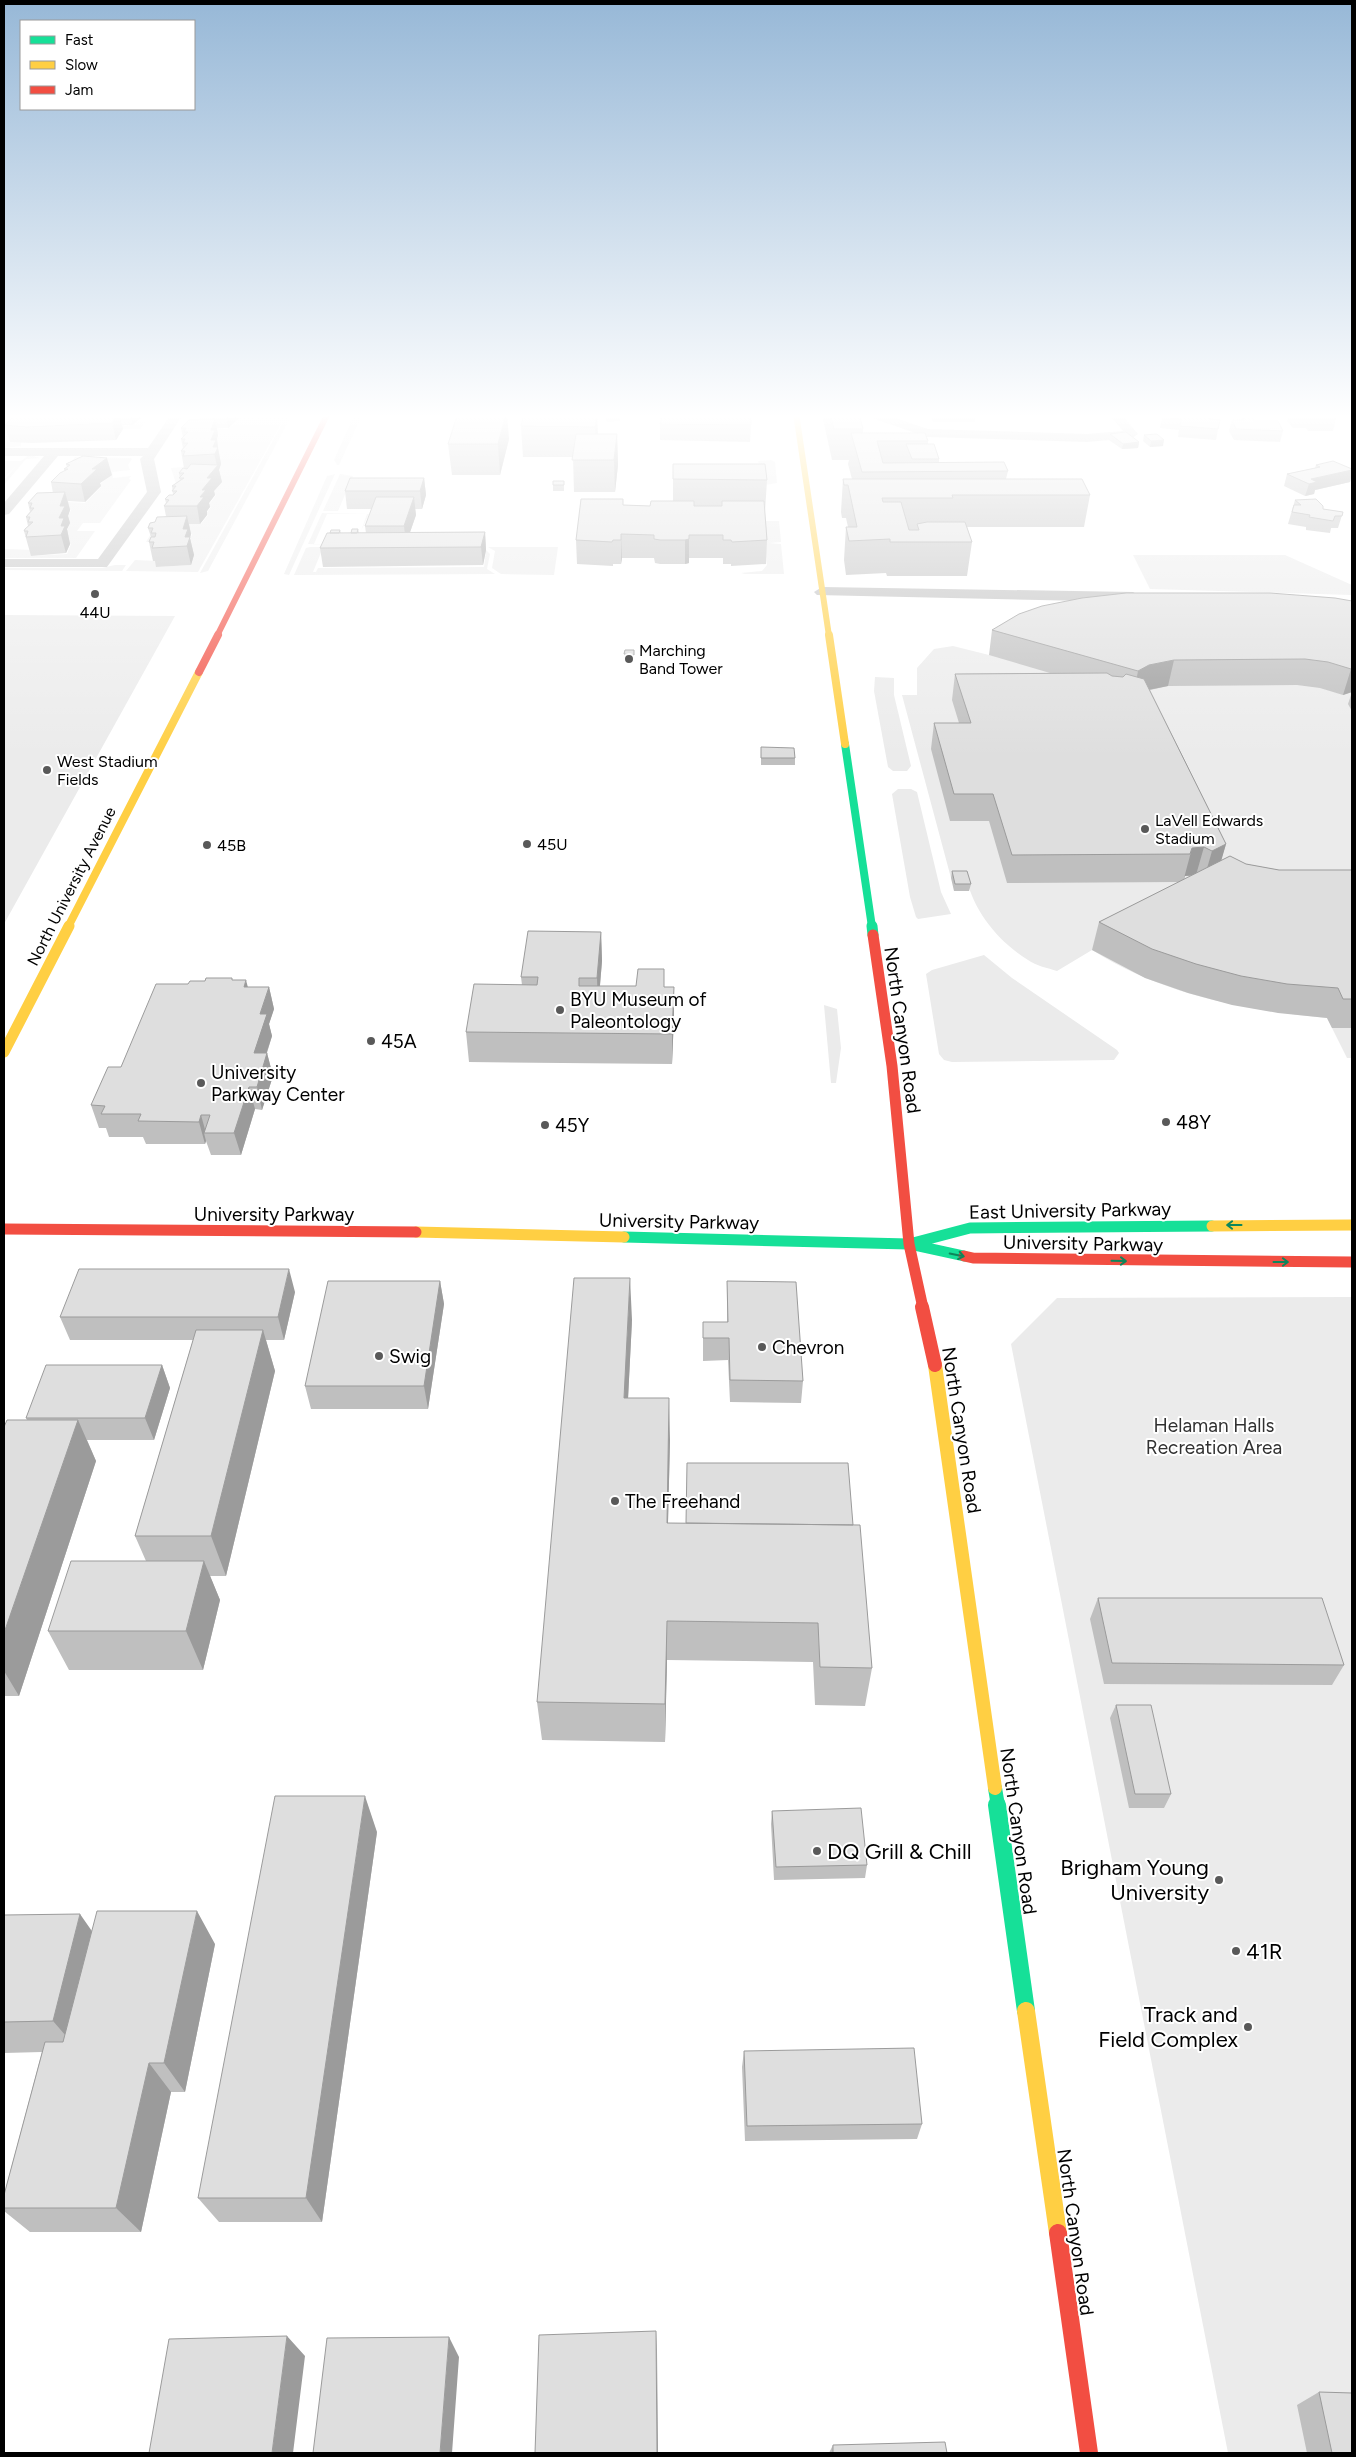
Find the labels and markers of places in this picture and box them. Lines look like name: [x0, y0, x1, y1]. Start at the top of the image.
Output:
marker: 44U: [89, 588, 101, 600]
place label: 44U: [79, 603, 111, 622]
place label: Marching Band Tower: [639, 641, 723, 678]
marker: Marching Band Tower: [623, 653, 635, 665]
place label: West Stadium Fields: [57, 752, 158, 789]
marker: West Stadium Fields: [41, 764, 53, 776]
place label: LaVell Edwards Stadium: [1155, 811, 1263, 848]
marker: LaVell Edwards Stadium: [1139, 823, 1151, 835]
place label: 45U: [537, 835, 567, 854]
place label: 45B: [217, 836, 246, 855]
marker: 45U: [521, 838, 533, 850]
marker: 45B: [201, 839, 213, 851]
place label: BYU Museum of Paleontology: [570, 988, 707, 1033]
marker: BYU Museum of Paleontology: [554, 1004, 566, 1016]
place label: 45A: [381, 1030, 417, 1053]
marker: 45A: [365, 1035, 377, 1047]
place label: University Parkway Center: [211, 1061, 345, 1106]
marker: University Parkway Center: [195, 1077, 207, 1089]
place label: 48Y: [1176, 1111, 1211, 1134]
place label: 45Y: [555, 1114, 590, 1137]
marker: 48Y: [1160, 1116, 1172, 1128]
marker: 45Y: [539, 1119, 551, 1131]
place label: Chevron: [772, 1336, 844, 1359]
marker: Chevron: [756, 1341, 768, 1353]
place label: Swig: [389, 1345, 431, 1368]
marker: Swig: [373, 1350, 385, 1362]
place label: The Freehand: [625, 1490, 740, 1513]
marker: The Freehand: [609, 1495, 621, 1507]
place label: DQ Grill & Chill: [827, 1838, 972, 1865]
marker: DQ Grill & Chill: [811, 1845, 823, 1857]
place label: Brigham Young University: [1060, 1854, 1209, 1906]
marker: Brigham Young University: [1213, 1874, 1225, 1886]
place label: 41R: [1246, 1938, 1283, 1965]
marker: 41R: [1230, 1945, 1242, 1957]
place label: Track and Field Complex: [1098, 2001, 1239, 2053]
marker: Track and Field Complex: [1242, 2021, 1254, 2033]

